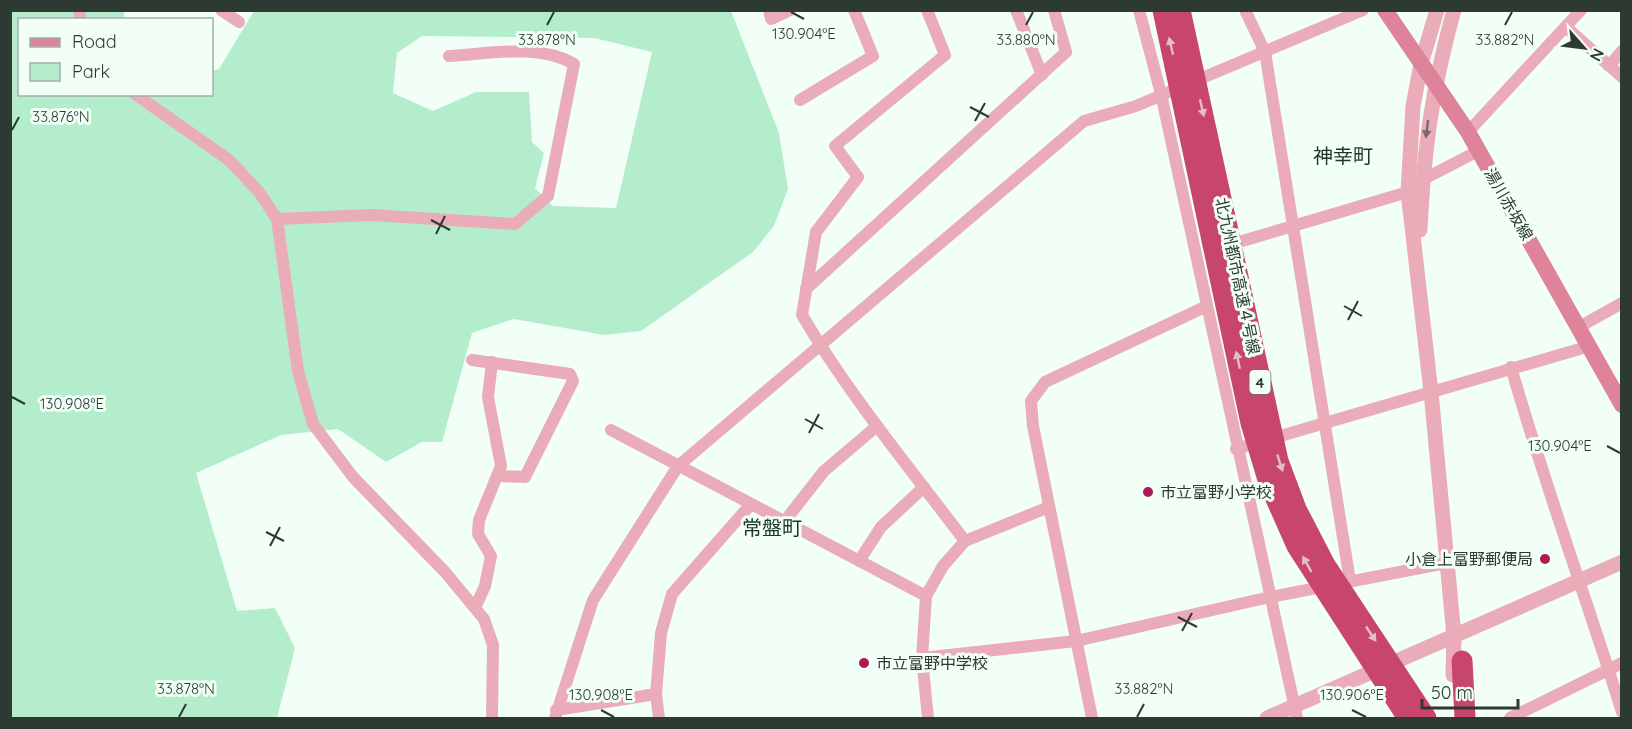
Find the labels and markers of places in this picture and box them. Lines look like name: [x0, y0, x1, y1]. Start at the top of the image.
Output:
place label: 市立富野小学校: [1160, 482, 1272, 502]
marker: 市立富野小学校: [1141, 485, 1155, 499]
place label: 小倉上富野郵便局: [1405, 549, 1533, 569]
marker: 小倉上富野郵便局: [1538, 552, 1552, 566]
place label: 市立富野中学校: [876, 653, 988, 673]
marker: 市立富野中学校: [857, 656, 871, 670]

